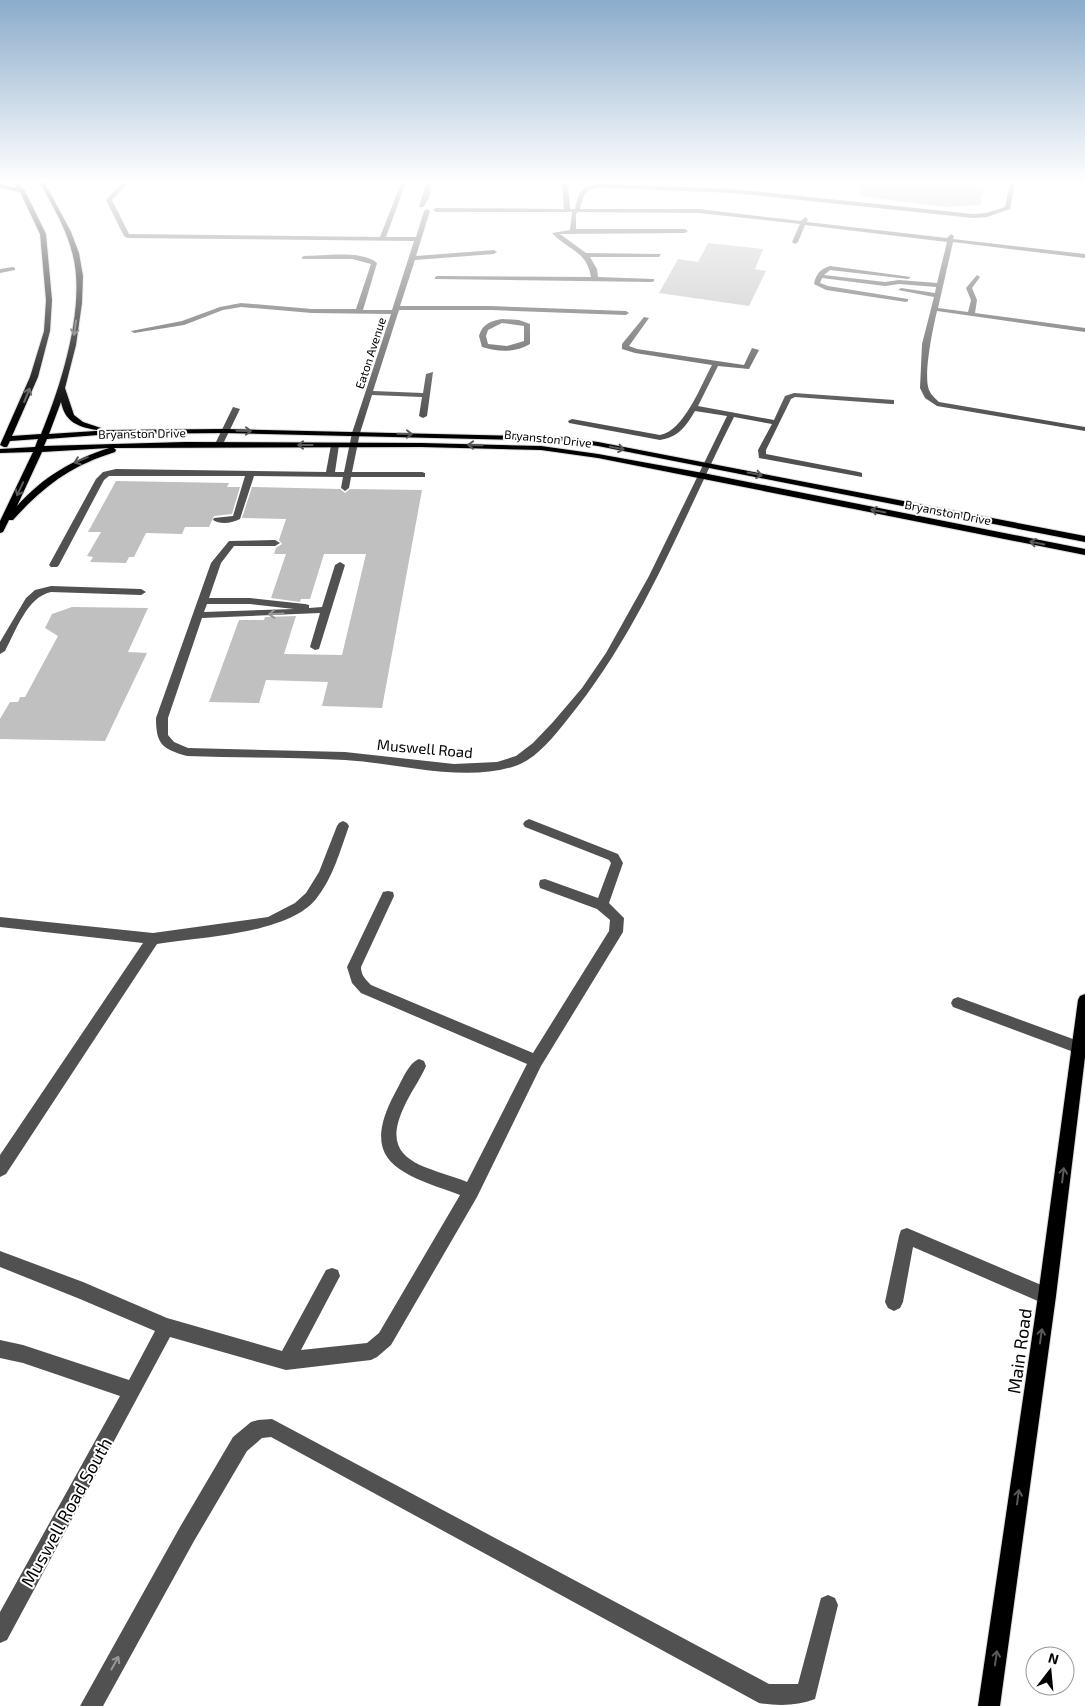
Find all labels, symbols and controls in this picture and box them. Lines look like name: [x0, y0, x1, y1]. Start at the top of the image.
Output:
street label: Eaton Avenue: [352, 316, 388, 390]
one-way arrow: [70, 320, 80, 336]
one-way arrow: [22, 388, 32, 403]
street label: Bryanston Drive: [98, 425, 186, 441]
one-way arrow: [235, 426, 251, 436]
street label: Bryanston Drive: [504, 426, 592, 450]
one-way arrow: [396, 429, 413, 439]
one-way arrow: [297, 440, 313, 450]
one-way arrow: [467, 440, 484, 450]
one-way arrow: [609, 443, 625, 453]
one-way arrow: [74, 456, 89, 466]
one-way arrow: [747, 470, 763, 479]
one-way arrow: [15, 481, 24, 496]
street label: Bryanston Drive: [904, 497, 992, 527]
one-way arrow: [870, 506, 886, 515]
one-way arrow: [1030, 537, 1046, 547]
one-way arrow: [269, 609, 285, 618]
street label: Muswell Road: [376, 735, 474, 761]
one-way arrow: [1058, 1167, 1068, 1183]
street label: Main Road: [1002, 1307, 1036, 1395]
one-way arrow: [1036, 1328, 1046, 1344]
street label: Muswell Road South: [16, 1434, 116, 1590]
one-way arrow: [1014, 1489, 1024, 1505]
north arrow: [1025, 1646, 1075, 1696]
text: N: [1047, 1648, 1061, 1668]
one-way arrow: [991, 1650, 1001, 1666]
one-way arrow: [110, 1656, 120, 1671]

